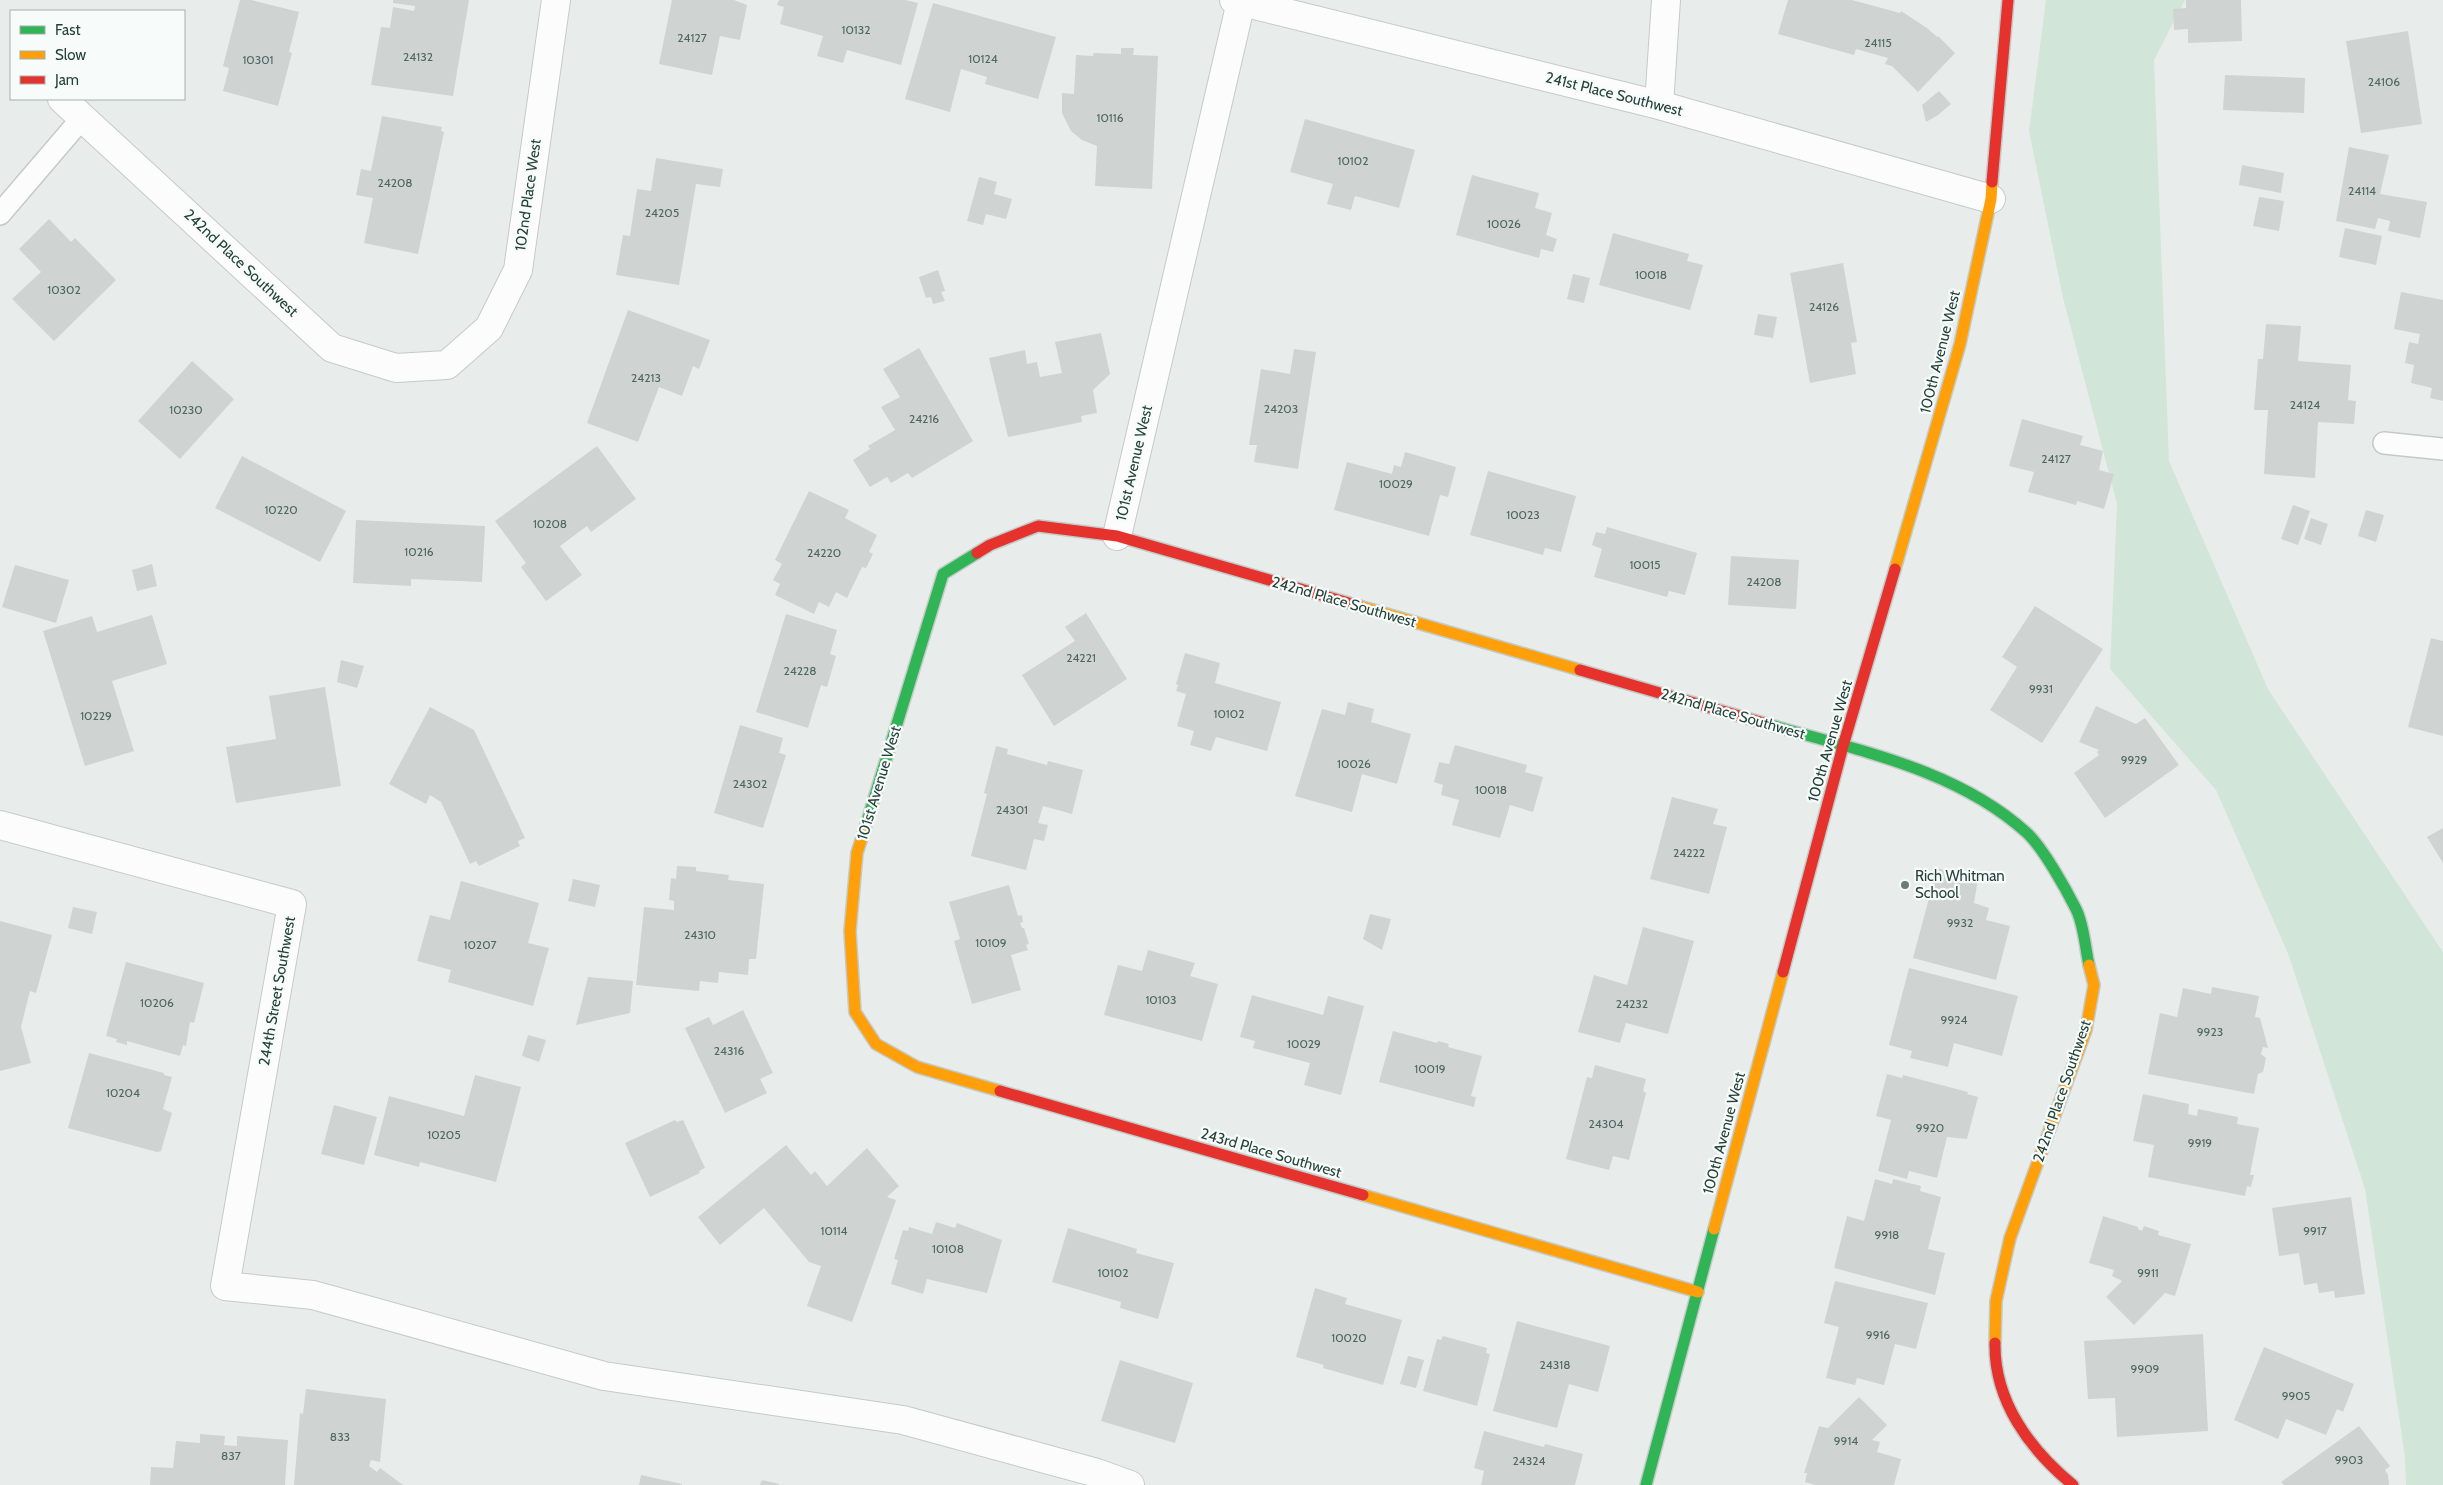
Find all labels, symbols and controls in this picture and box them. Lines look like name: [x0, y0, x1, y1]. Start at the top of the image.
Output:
legend: [10, 10, 185, 100]
text: Fast: [55, 21, 80, 39]
house number: 10132: [842, 22, 870, 37]
house number: 24127: [677, 30, 707, 45]
house number: 24115: [1864, 35, 1892, 50]
text: Slow: [55, 46, 86, 64]
house number: 24132: [403, 49, 433, 64]
house number: 10124: [968, 51, 998, 66]
house number: 10301: [242, 52, 274, 67]
street label: 241st Place Southwest: [1544, 68, 1684, 120]
text: Jam: [54, 71, 79, 89]
house number: 24106: [2368, 74, 2400, 89]
house number: 10116: [1097, 110, 1124, 125]
street label: 102nd Place West: [511, 138, 545, 252]
house number: 10102: [1338, 153, 1368, 168]
house number: 24208: [377, 175, 413, 190]
house number: 24114: [2348, 183, 2376, 198]
house number: 24205: [645, 205, 679, 220]
street label: 242nd Place Southwest: [180, 206, 302, 320]
house number: 10026: [1487, 216, 1521, 231]
house number: 10018: [1635, 267, 1667, 282]
house number: 10302: [47, 282, 81, 297]
street label: 100th Avenue West: [1916, 289, 1964, 415]
house number: 24126: [1809, 299, 1839, 314]
house number: 24213: [631, 370, 661, 385]
house number: 24124: [2290, 397, 2320, 412]
house number: 24203: [1264, 401, 1298, 416]
house number: 10230: [169, 402, 203, 417]
street label: 101st Avenue West: [1112, 403, 1156, 523]
house number: 24216: [909, 411, 939, 426]
house number: 24127: [2041, 451, 2071, 466]
house number: 10029: [1379, 476, 1413, 491]
house number: 10220: [264, 502, 298, 517]
house number: 10023: [1506, 507, 1540, 522]
house number: 10208: [533, 516, 567, 531]
house number: 10216: [404, 544, 434, 559]
house number: 24220: [807, 545, 841, 560]
house number: 10015: [1629, 557, 1661, 572]
street label: 242nd Place Southwest: [1270, 573, 1418, 631]
house number: 24208: [1746, 574, 1782, 589]
house number: 24221: [1066, 650, 1096, 665]
house number: 24228: [783, 663, 817, 678]
street label: 100th Avenue West: [1804, 678, 1856, 804]
house number: 9931: [2029, 681, 2053, 696]
street label: 242nd Place Southwest: [1659, 685, 1807, 743]
house number: 10102: [1214, 706, 1244, 721]
house number: 10229: [80, 708, 112, 723]
street label: 101st Avenue West: [853, 724, 905, 842]
house number: 9929: [2121, 752, 2148, 767]
house number: 10026: [1337, 756, 1371, 771]
house number: 24302: [733, 776, 767, 791]
house number: 10018: [1475, 782, 1507, 797]
house number: 24301: [996, 802, 1028, 817]
house number: 24222: [1673, 845, 1705, 860]
place label: Rich Whitman School: [1915, 867, 2005, 902]
marker: Rich Whitman School: [1899, 879, 1911, 891]
street label: 244th Street Southwest: [255, 915, 299, 1067]
house number: 9932: [1947, 915, 1973, 930]
house number: 24310: [684, 927, 716, 942]
house number: 10109: [975, 935, 1007, 950]
house number: 10207: [464, 937, 496, 952]
house number: 10103: [1145, 992, 1177, 1007]
house number: 10206: [140, 995, 174, 1010]
house number: 24232: [1616, 996, 1648, 1011]
house number: 9924: [1941, 1012, 1967, 1027]
street label: 242nd Place Southwest: [2029, 1018, 2095, 1164]
house number: 9923: [2197, 1024, 2223, 1039]
house number: 10029: [1287, 1036, 1321, 1051]
house number: 24316: [714, 1043, 744, 1058]
house number: 10019: [1414, 1061, 1446, 1076]
street label: 100th Avenue West: [1699, 1070, 1749, 1196]
house number: 10204: [106, 1085, 140, 1100]
house number: 24304: [1588, 1116, 1624, 1131]
house number: 9920: [1916, 1120, 1944, 1135]
street label: 243rd Place Southwest: [1199, 1124, 1343, 1182]
house number: 10205: [427, 1127, 461, 1142]
house number: 9919: [2188, 1135, 2212, 1150]
house number: 10114: [820, 1223, 848, 1238]
house number: 9917: [2303, 1223, 2327, 1238]
house number: 9918: [1875, 1227, 1899, 1242]
house number: 10108: [932, 1241, 964, 1256]
house number: 10102: [1098, 1265, 1128, 1280]
house number: 9911: [2137, 1265, 2159, 1280]
house number: 9916: [1866, 1327, 1890, 1342]
house number: 10020: [1331, 1330, 1367, 1345]
house number: 24318: [1540, 1357, 1570, 1372]
house number: 9909: [2131, 1361, 2160, 1376]
house number: 9905: [2282, 1388, 2310, 1403]
house number: 833: [330, 1429, 350, 1444]
house number: 9914: [1834, 1433, 1858, 1448]
house number: 837: [221, 1448, 241, 1463]
house number: 9903: [2335, 1452, 2363, 1467]
house number: 24324: [1513, 1453, 1546, 1468]

